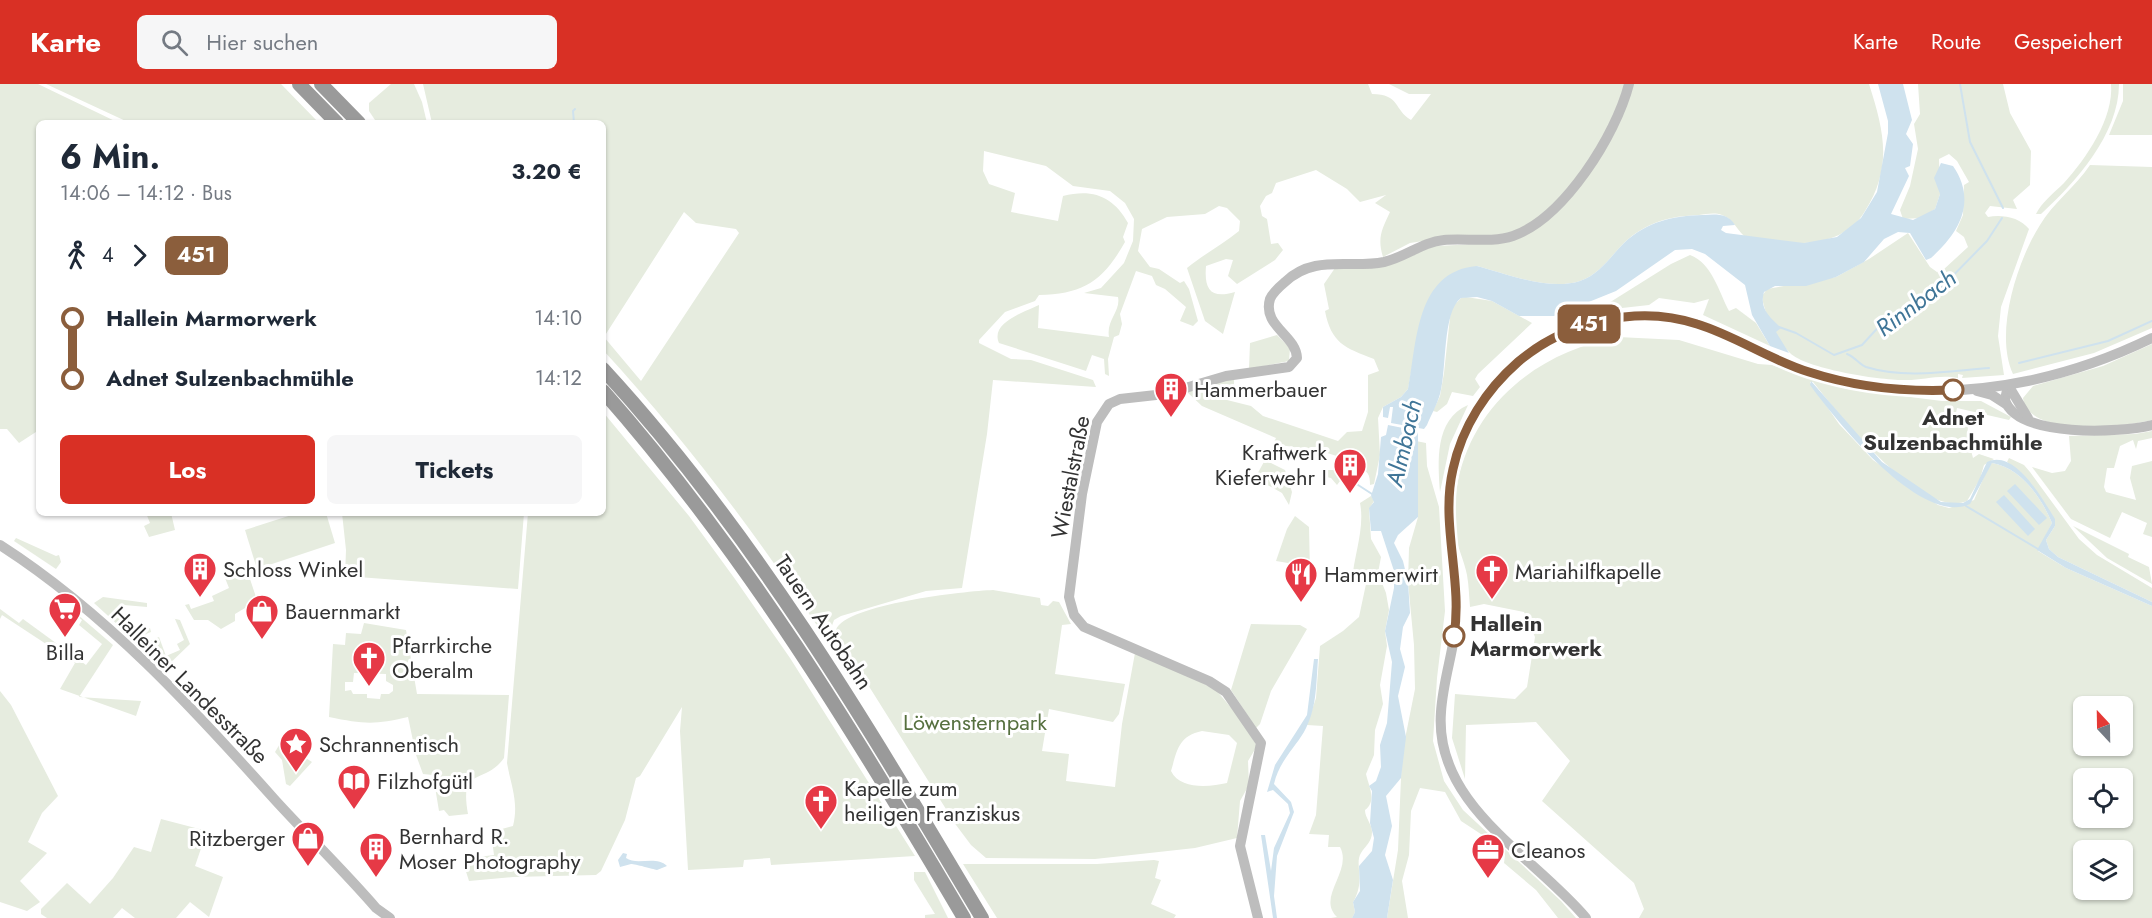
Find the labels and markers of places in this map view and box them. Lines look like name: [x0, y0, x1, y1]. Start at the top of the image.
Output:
building icon: Hammerbauer: [1153, 371, 1189, 418]
place label: Hammerbauer: [1194, 373, 1328, 405]
marker: Adnet Sulzenbachmühle: [1942, 379, 1964, 401]
place label: Adnet Sulzenbachmühle: [1863, 401, 2043, 458]
place label: Kraftwerk Kieferwehr I: [1215, 436, 1327, 493]
building icon: Kraftwerk Kieferwehr I: [1332, 447, 1368, 494]
building icon: Schloss Winkel: [182, 551, 218, 598]
place label: Schloss Winkel: [223, 553, 363, 585]
church icon: Mariahilfkapelle: [1474, 553, 1510, 600]
place label: Mariahilfkapelle: [1515, 555, 1661, 587]
restaurant icon: Hammerwirt: [1283, 556, 1319, 603]
place label: Hammerwirt: [1324, 558, 1438, 590]
supermarket icon: Billa: [47, 591, 83, 638]
shop icon: Bauernmarkt: [244, 593, 280, 640]
place label: Bauernmarkt: [285, 595, 401, 627]
place label: Hallein Marmorwerk: [1470, 607, 1602, 664]
marker: Hallein Marmorwerk: [1443, 625, 1465, 647]
place label: Pfarrkirche Oberalm: [392, 629, 492, 686]
place label: Billa: [46, 636, 84, 668]
church icon: Pfarrkirche Oberalm: [351, 640, 387, 687]
place icon: Schrannentisch: [278, 726, 314, 773]
place label: Schrannentisch: [319, 728, 459, 760]
library icon: Filzhofgütl: [336, 763, 372, 810]
place label: Filzhofgütl: [377, 765, 473, 797]
place label: Kapelle zum heiligen Franziskus: [844, 772, 1020, 829]
church icon: Kapelle zum heiligen Franziskus: [803, 783, 839, 830]
shop icon: Ritzberger: [290, 820, 326, 867]
place label: Bernhard R. Moser Photography: [399, 820, 581, 877]
place label: Ritzberger: [189, 822, 285, 854]
building icon: Bernhard R. Moser Photography: [358, 831, 394, 878]
office icon: Cleanos: [1470, 832, 1506, 879]
place label: Cleanos: [1511, 834, 1586, 866]

